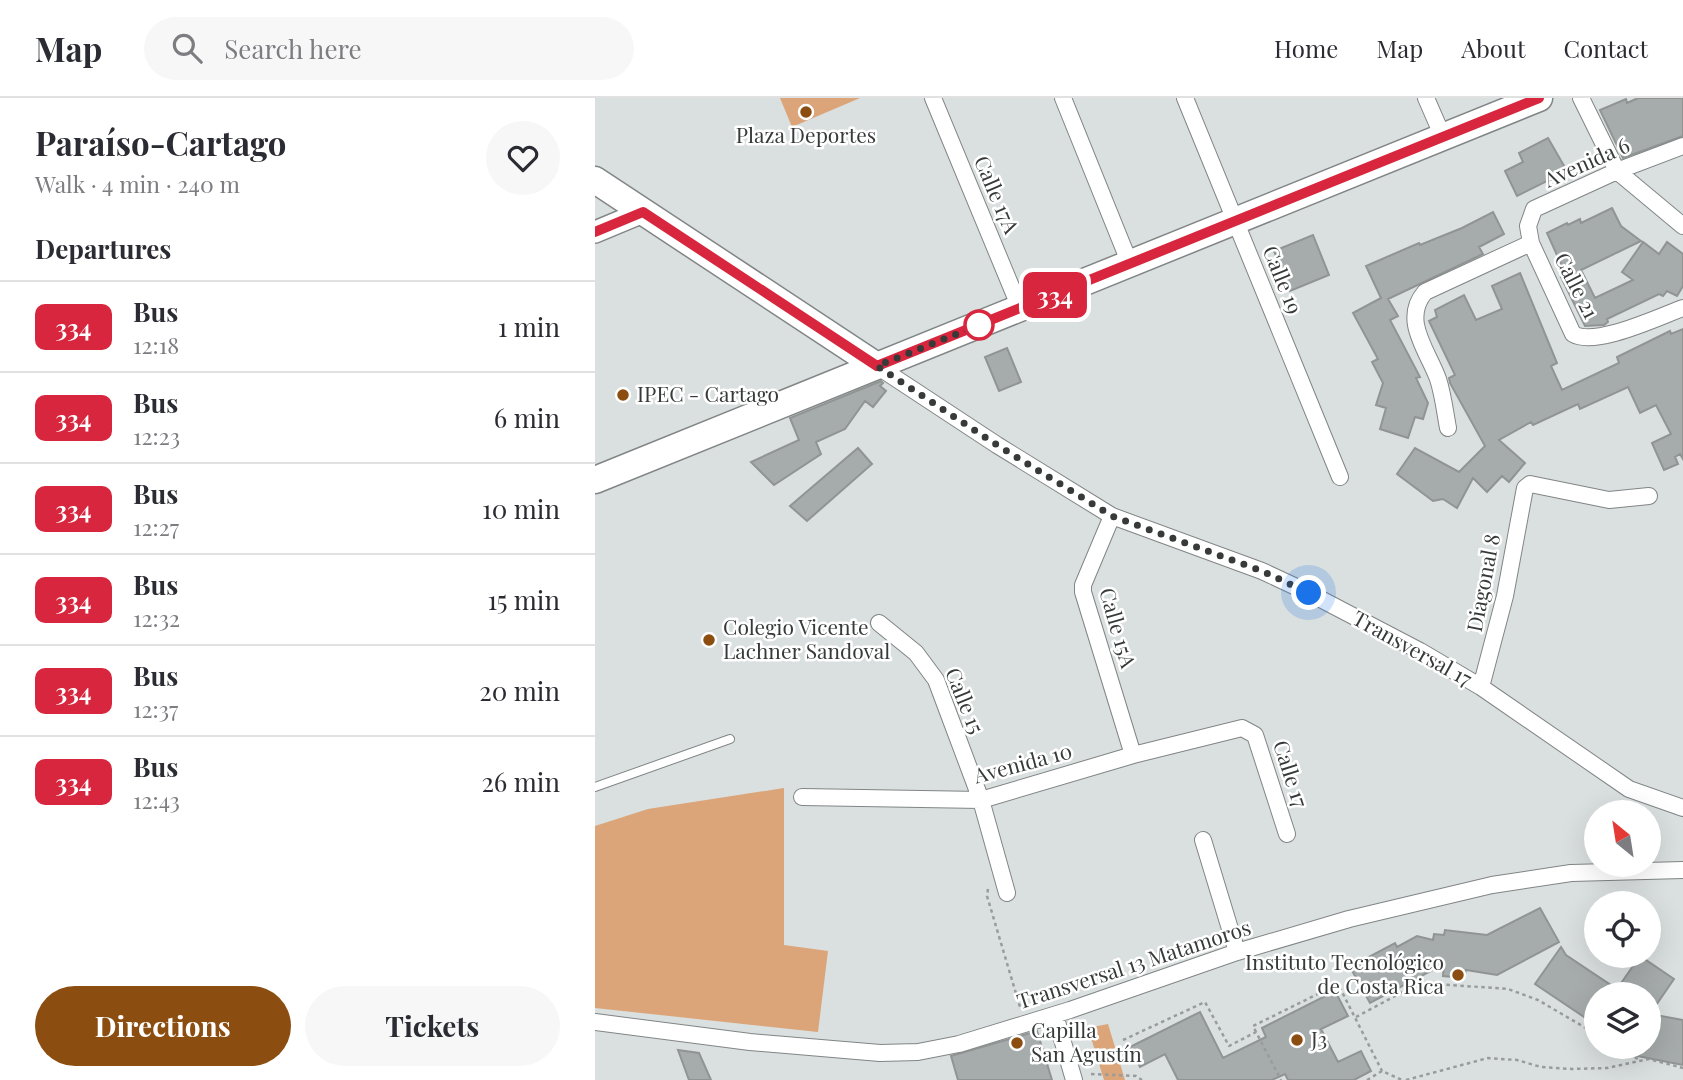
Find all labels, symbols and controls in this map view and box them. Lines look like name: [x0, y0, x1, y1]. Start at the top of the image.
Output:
search box: [144, 17, 634, 80]
text: Map: [35, 26, 102, 70]
icon: search: [168, 29, 206, 67]
text: Search here: [224, 31, 362, 66]
text: Home: [1274, 32, 1338, 64]
text: Map: [1376, 32, 1423, 64]
text: About: [1461, 32, 1525, 64]
text: Contact: [1563, 32, 1648, 64]
marker: Plaza Deportes: [798, 104, 814, 120]
text: Paraíso-Cartago: [35, 120, 286, 164]
place label: Plaza Deportes: [736, 120, 876, 148]
button: heart: [486, 121, 560, 195]
street label: Avenida 6: [1538, 130, 1634, 193]
street label: Calle 17A: [969, 151, 1027, 238]
text: Walk · 4 min · 240 m: [35, 168, 240, 199]
text: Departures: [35, 231, 171, 266]
street label: Calle 19: [1258, 241, 1310, 317]
street label: Calle 21: [1549, 247, 1606, 323]
line badge: 334: [1015, 272, 1095, 318]
text: 334: [1037, 279, 1073, 311]
text: Bus: [133, 294, 178, 329]
text: 1 min: [498, 309, 560, 344]
unlabelled marker: [964, 310, 994, 340]
text: 334: [55, 311, 92, 343]
text: 12:18: [133, 329, 179, 360]
place label: IPEC - Cartago: [637, 379, 779, 407]
text: Bus: [133, 385, 178, 420]
marker: IPEC - Cartago: [615, 387, 631, 403]
text: 6 min: [494, 400, 560, 435]
text: 334: [55, 402, 92, 434]
text: 12:23: [133, 420, 180, 451]
text: Bus: [133, 476, 178, 511]
text: 10 min: [482, 491, 560, 526]
text: 334: [55, 493, 92, 525]
text: 12:27: [133, 511, 179, 542]
street label: Diagonal 8: [1459, 531, 1505, 634]
text: Bus: [133, 567, 178, 602]
your location: [1291, 575, 1326, 610]
text: 15 min: [488, 582, 560, 617]
text: 334: [55, 584, 92, 616]
street label: Calle 15A: [1094, 584, 1144, 671]
text: 12:32: [133, 602, 180, 633]
street label: Transversal 17: [1348, 603, 1478, 692]
place label: Colegio Vicente Lachner Sandoval: [723, 612, 890, 664]
marker: Colegio Vicente Lachner Sandoval: [701, 632, 717, 648]
text: Bus: [133, 658, 178, 693]
street label: Calle 15: [940, 663, 992, 737]
text: 20 min: [479, 673, 560, 708]
text: 334: [55, 675, 92, 707]
text: 12:37: [133, 693, 178, 724]
street label: Avenida 10: [969, 736, 1075, 789]
street label: Calle 17: [1268, 736, 1316, 811]
text: Bus: [133, 749, 178, 784]
text: 26 min: [481, 764, 560, 799]
text: 334: [55, 766, 92, 798]
text: 12:43: [133, 784, 180, 815]
north arrow: [1584, 800, 1661, 877]
map controls: [1584, 800, 1661, 1059]
button: locate: [1584, 891, 1661, 968]
street label: Transversal 13 Matamoros: [1013, 912, 1254, 1014]
place label: Instituto Tecnológico de Costa Rica: [1245, 947, 1445, 999]
marker: Instituto Tecnológico de Costa Rica: [1450, 967, 1466, 983]
button: layers: [1584, 982, 1661, 1059]
button: Directions: [35, 986, 291, 1066]
button: Tickets: [305, 986, 560, 1066]
place label: Capilla San Agustín: [1031, 1015, 1142, 1067]
place label: J3: [1310, 1024, 1327, 1052]
marker: J3: [1289, 1032, 1305, 1048]
marker: Capilla San Agustín: [1009, 1035, 1025, 1051]

